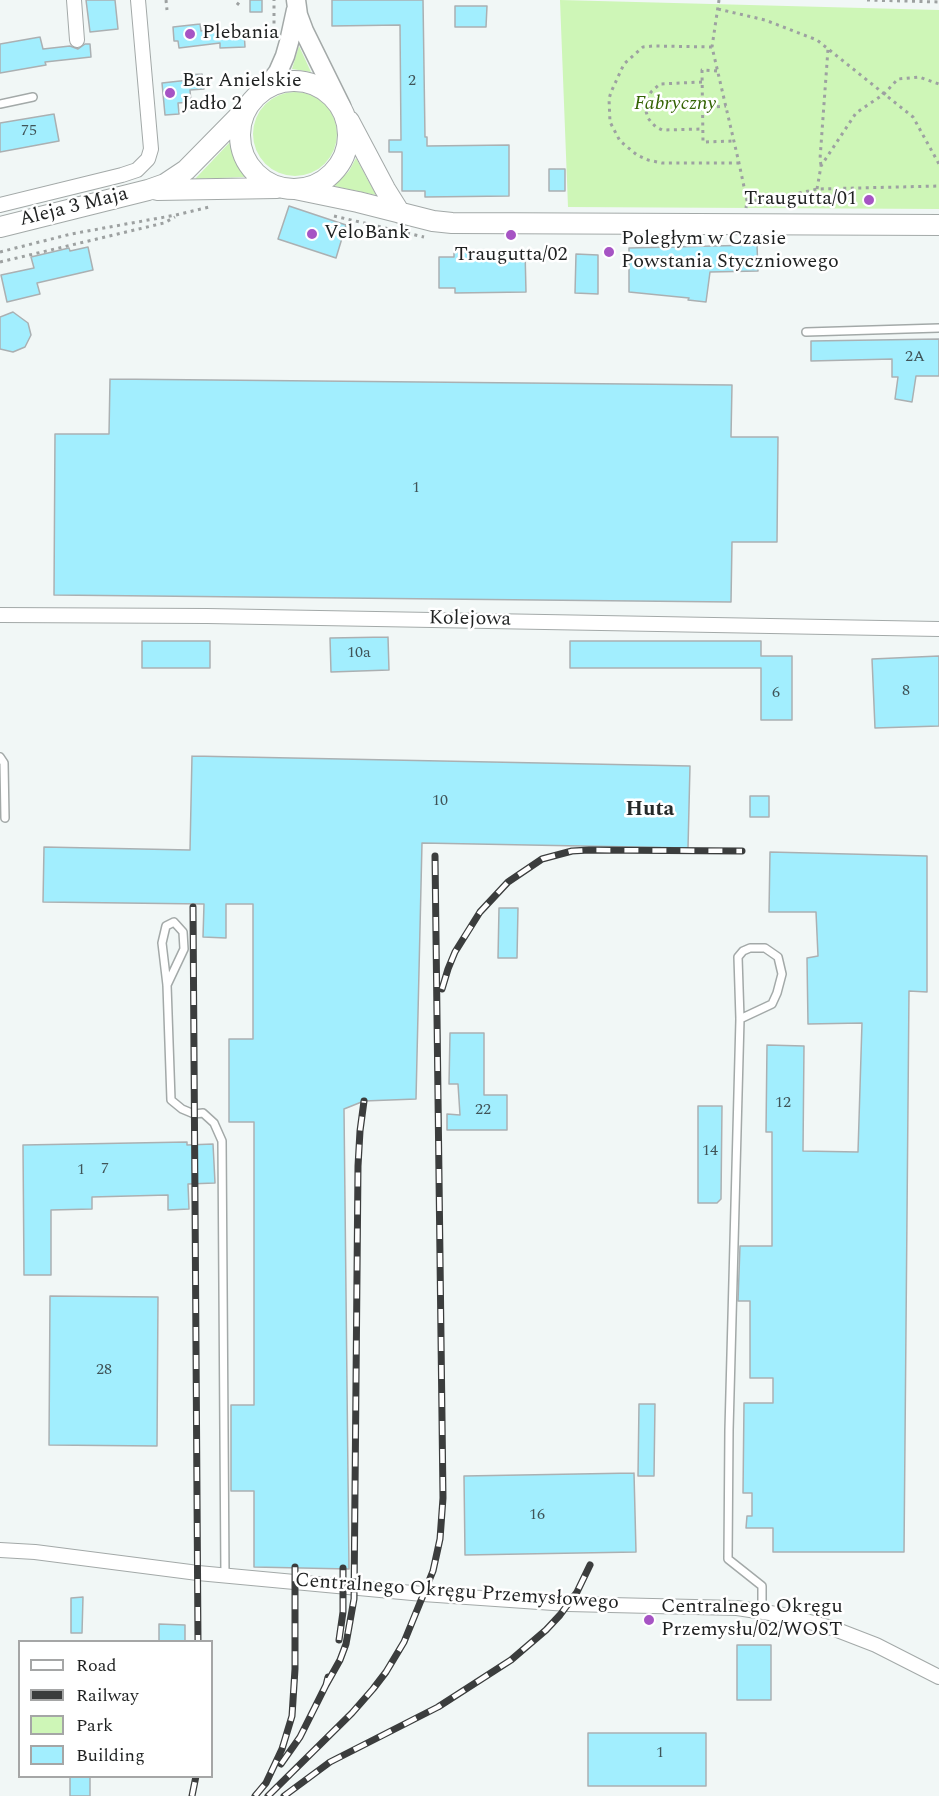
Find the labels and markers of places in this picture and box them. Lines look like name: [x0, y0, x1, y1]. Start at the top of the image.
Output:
place label: Plebania: [202, 22, 279, 46]
marker: Plebania: [183, 27, 197, 41]
place label: Bar Anielskie Jadło 2: [182, 70, 302, 117]
marker: Bar Anielskie Jadło 2: [163, 86, 177, 100]
place label: Traugutta/01: [744, 188, 857, 212]
marker: Traugutta/01: [862, 193, 876, 207]
place label: VeloBank: [324, 222, 410, 246]
marker: VeloBank: [305, 227, 319, 241]
marker: Traugutta/02: [504, 228, 518, 242]
place label: Poległym w Czasie Powstania Styczniowego: [621, 228, 839, 275]
place label: Traugutta/02: [454, 244, 568, 268]
marker: Poległym w Czasie Powstania Styczniowego: [602, 245, 616, 259]
place label: Centralnego Okręgu Przemysłu/02/WOST: [661, 1596, 843, 1643]
marker: Centralnego Okręgu Przemysłu/02/WOST: [642, 1613, 656, 1627]

